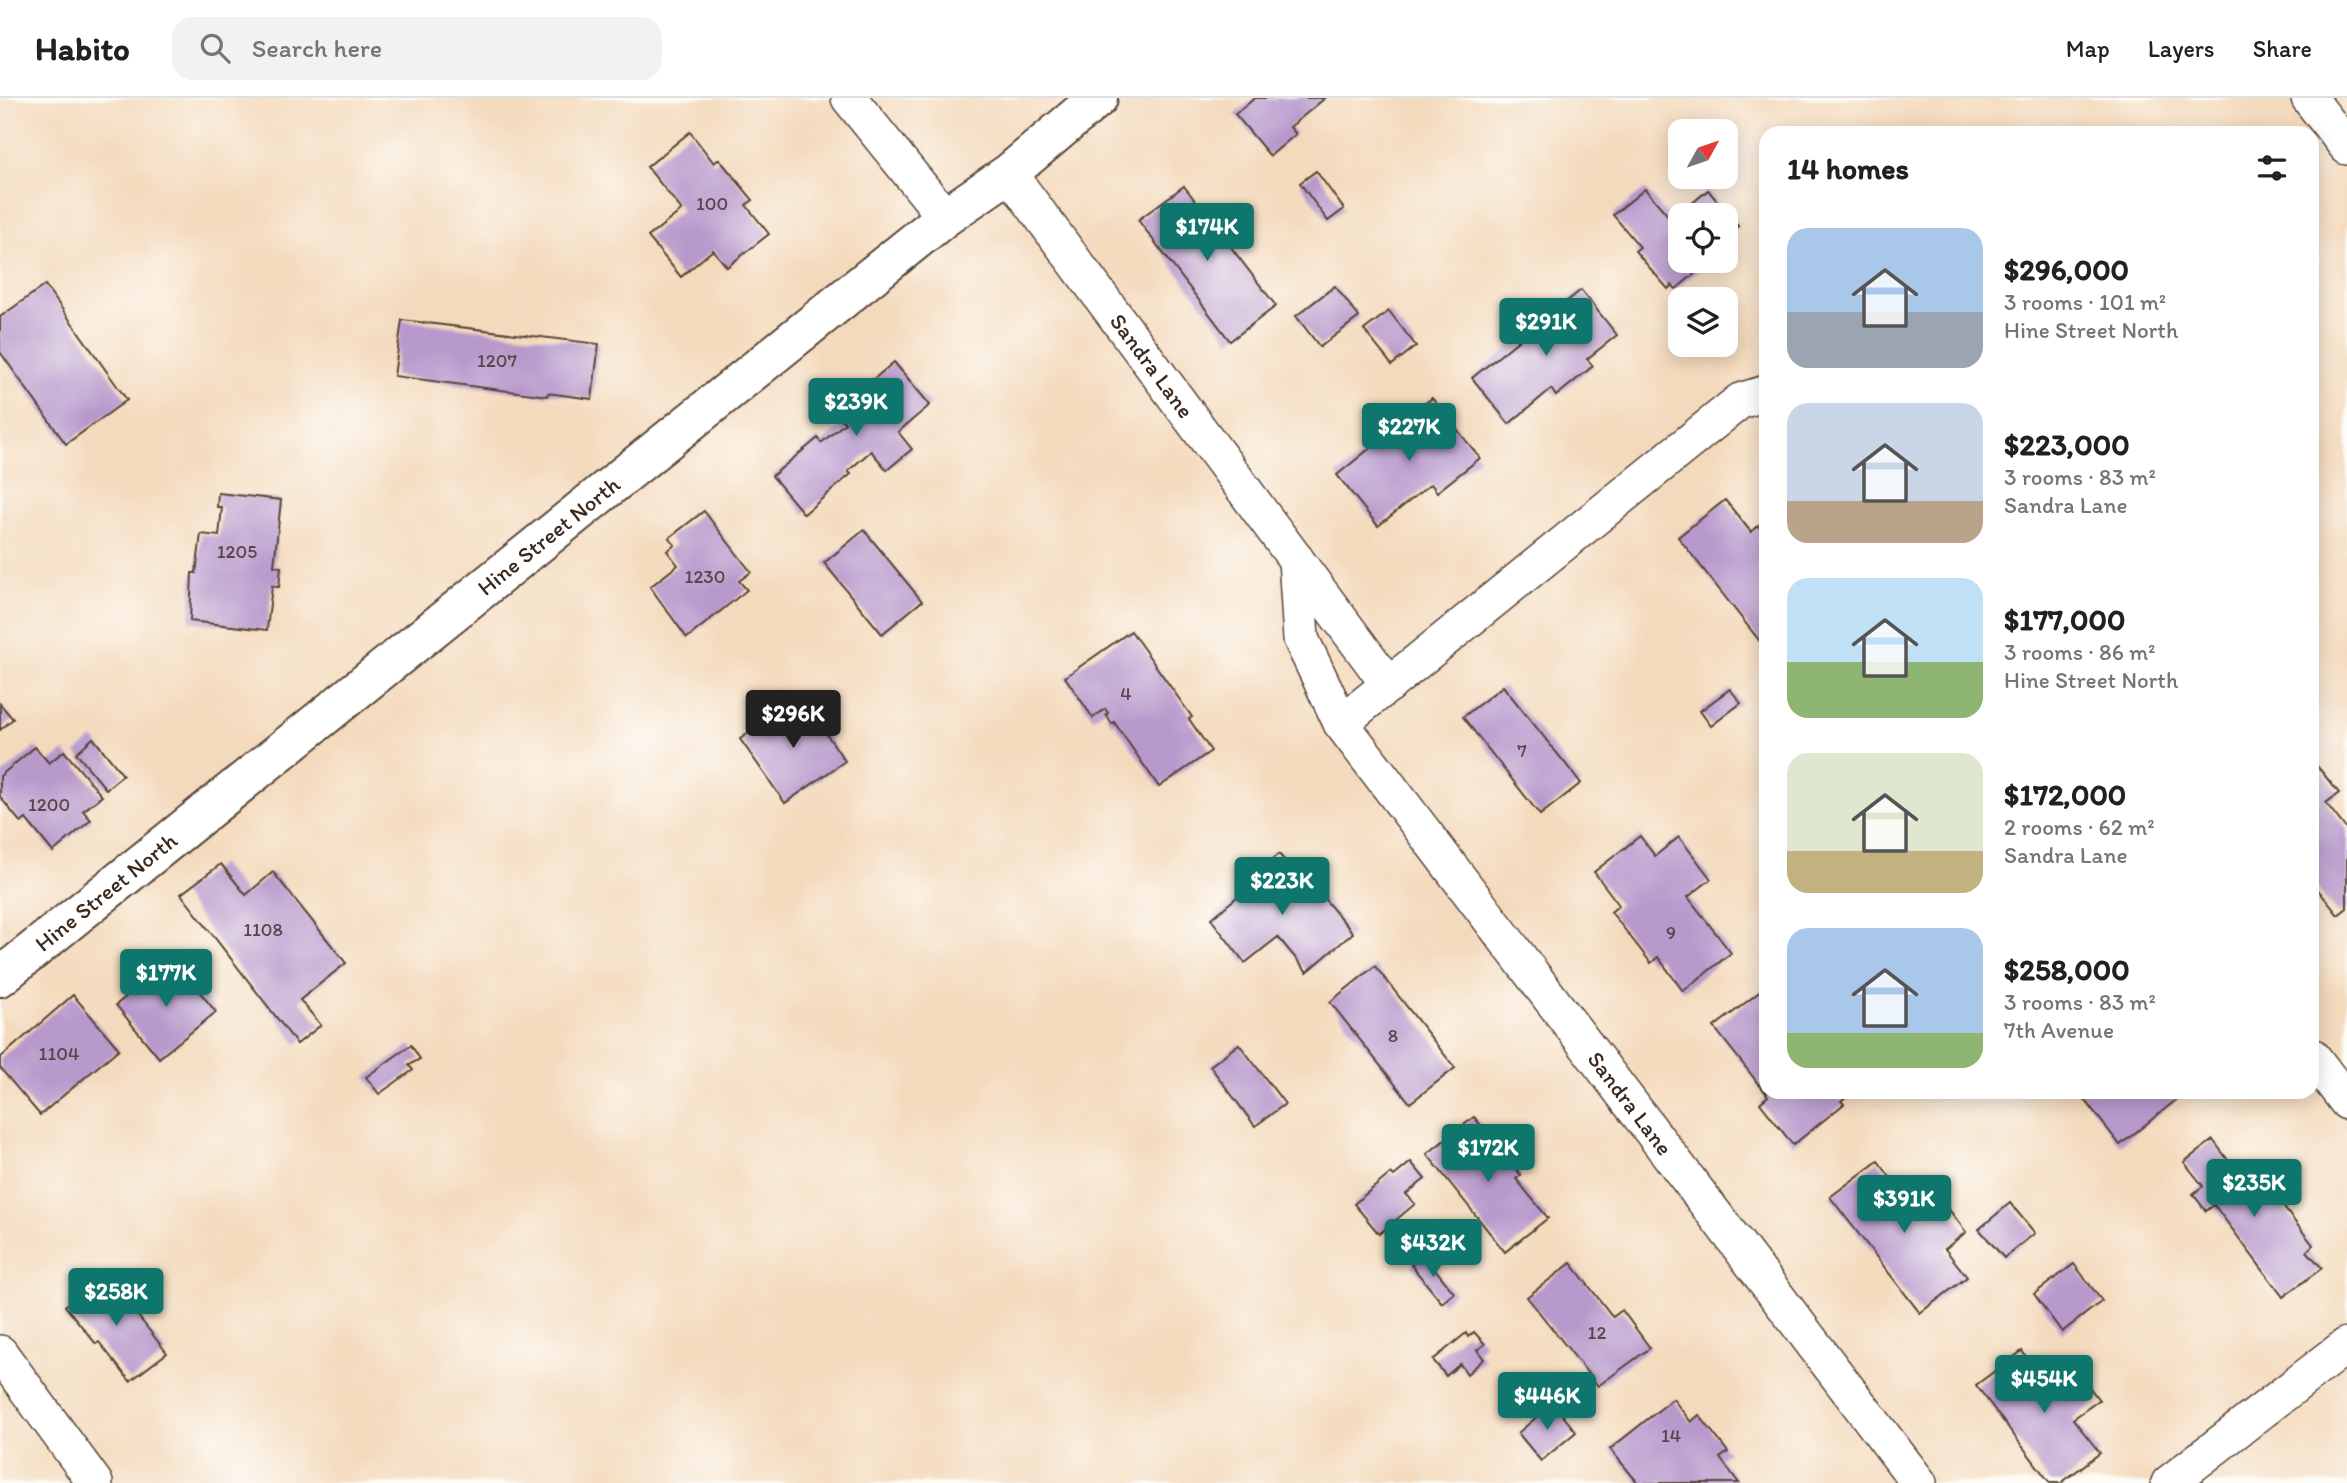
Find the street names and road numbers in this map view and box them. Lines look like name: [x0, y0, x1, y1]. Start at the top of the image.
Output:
street label: Sandra Lane: [1104, 308, 1200, 424]
street label: Hine Street North: [472, 470, 626, 601]
street label: Hine Street North: [29, 826, 183, 957]
street label: Sandra Lane: [1582, 1046, 1679, 1161]

